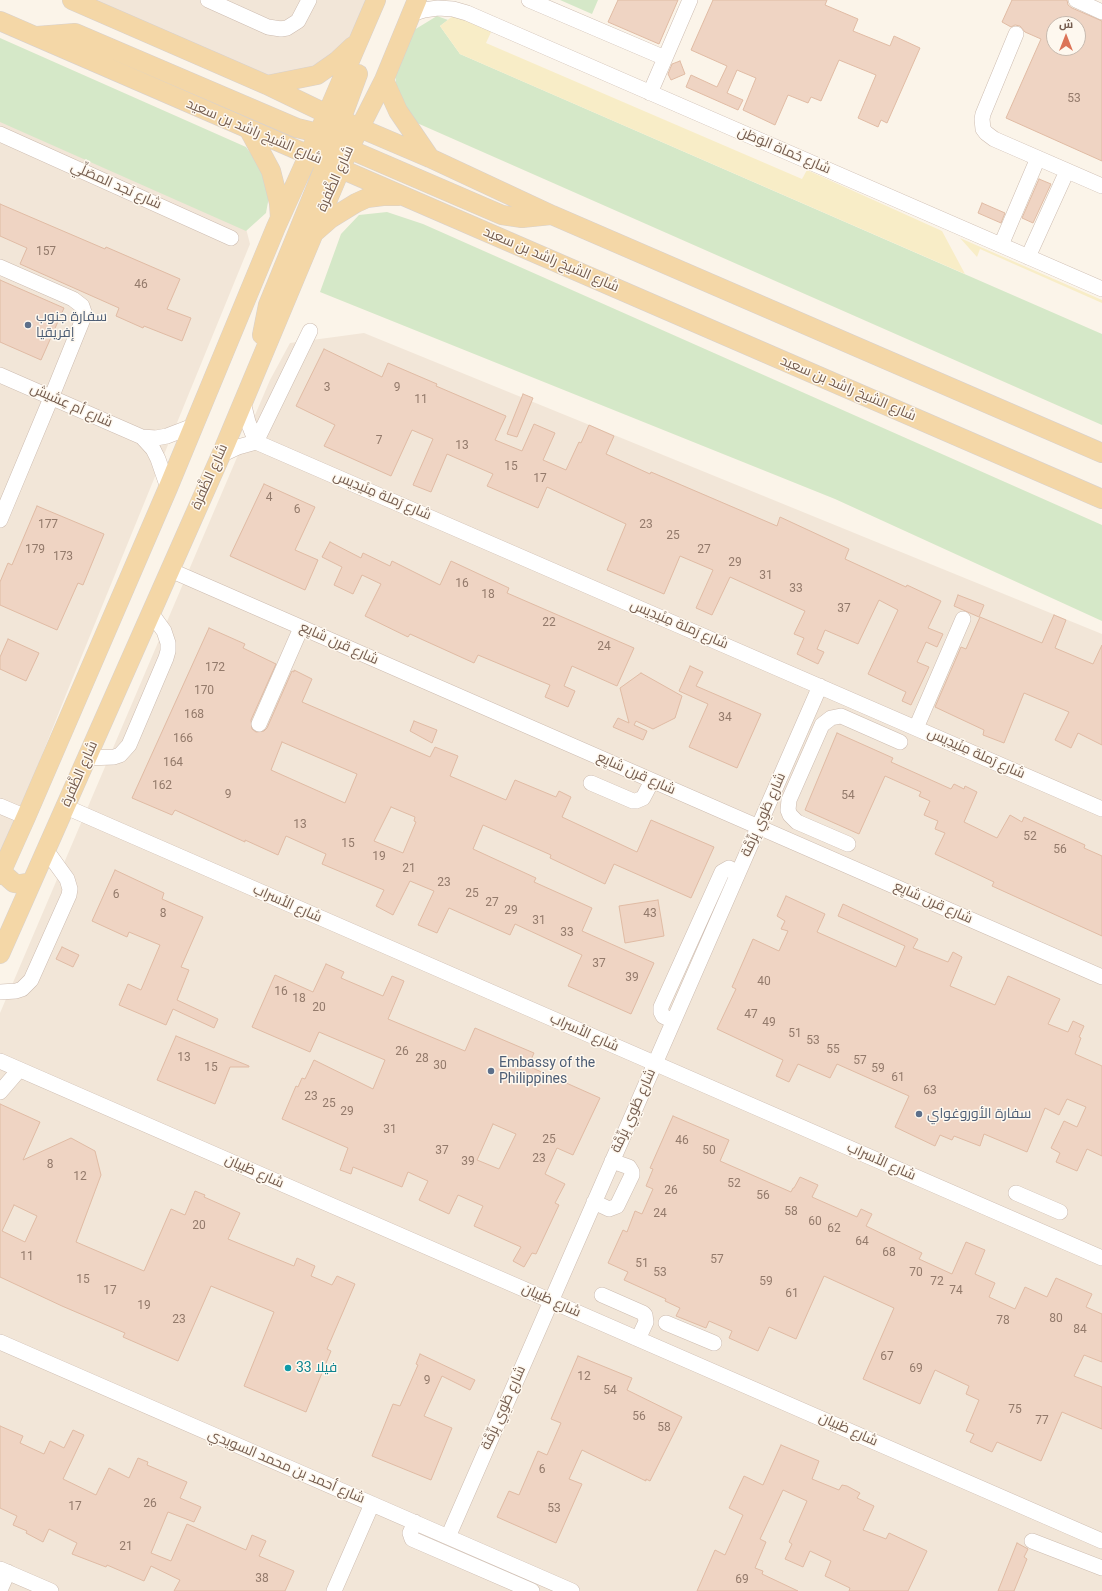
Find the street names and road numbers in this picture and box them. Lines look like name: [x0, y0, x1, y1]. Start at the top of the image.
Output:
street label: شارع الشيخ راشد بن سعيد: [184, 96, 324, 168]
street label: شارع حُماة الوَطَن: [735, 124, 833, 178]
street label: شارع الظَّفرة: [314, 144, 358, 214]
street label: شارع نَجد المصَلِّي: [68, 159, 164, 213]
street label: شارع الشيخ راشد بن سعيد: [481, 224, 621, 296]
street label: شارع الشيخ راشد بن سعيد: [778, 353, 918, 425]
street label: شارع أم عِشيش: [27, 380, 115, 432]
street label: شارع الظَّفرة: [188, 442, 232, 512]
street label: شارع رَملة مِنَيدِيس: [330, 468, 434, 524]
street label: شارع رَملة مِنَيدِيس: [627, 597, 731, 653]
street label: شارع قرن شايِع: [297, 619, 381, 669]
street label: شارع رَملة مِنَيدِيس: [925, 725, 1027, 783]
street label: شارع الظَّفرة: [58, 739, 102, 809]
street label: شارع قرن شايِع: [594, 749, 678, 799]
street label: شارع طَوِي بِرِّمَّة: [738, 770, 790, 860]
street label: شارع قرن شايِع: [891, 878, 975, 928]
street label: شارع الأسراب: [250, 881, 324, 927]
street label: شارع الأسراب: [547, 1010, 621, 1056]
street label: شارع طَوِي بِرِّمَّة: [608, 1066, 660, 1156]
street label: شارع الأسراب: [844, 1139, 918, 1185]
street label: شارع ظبيان: [222, 1152, 286, 1192]
street label: شارع ظبيان: [519, 1281, 583, 1321]
street label: شارع طَوِي بِرِّمَّة: [478, 1363, 530, 1453]
street label: شارع ظبيان: [816, 1410, 880, 1450]
street label: شارع أحمد بن محمد السويدي: [205, 1426, 367, 1508]

